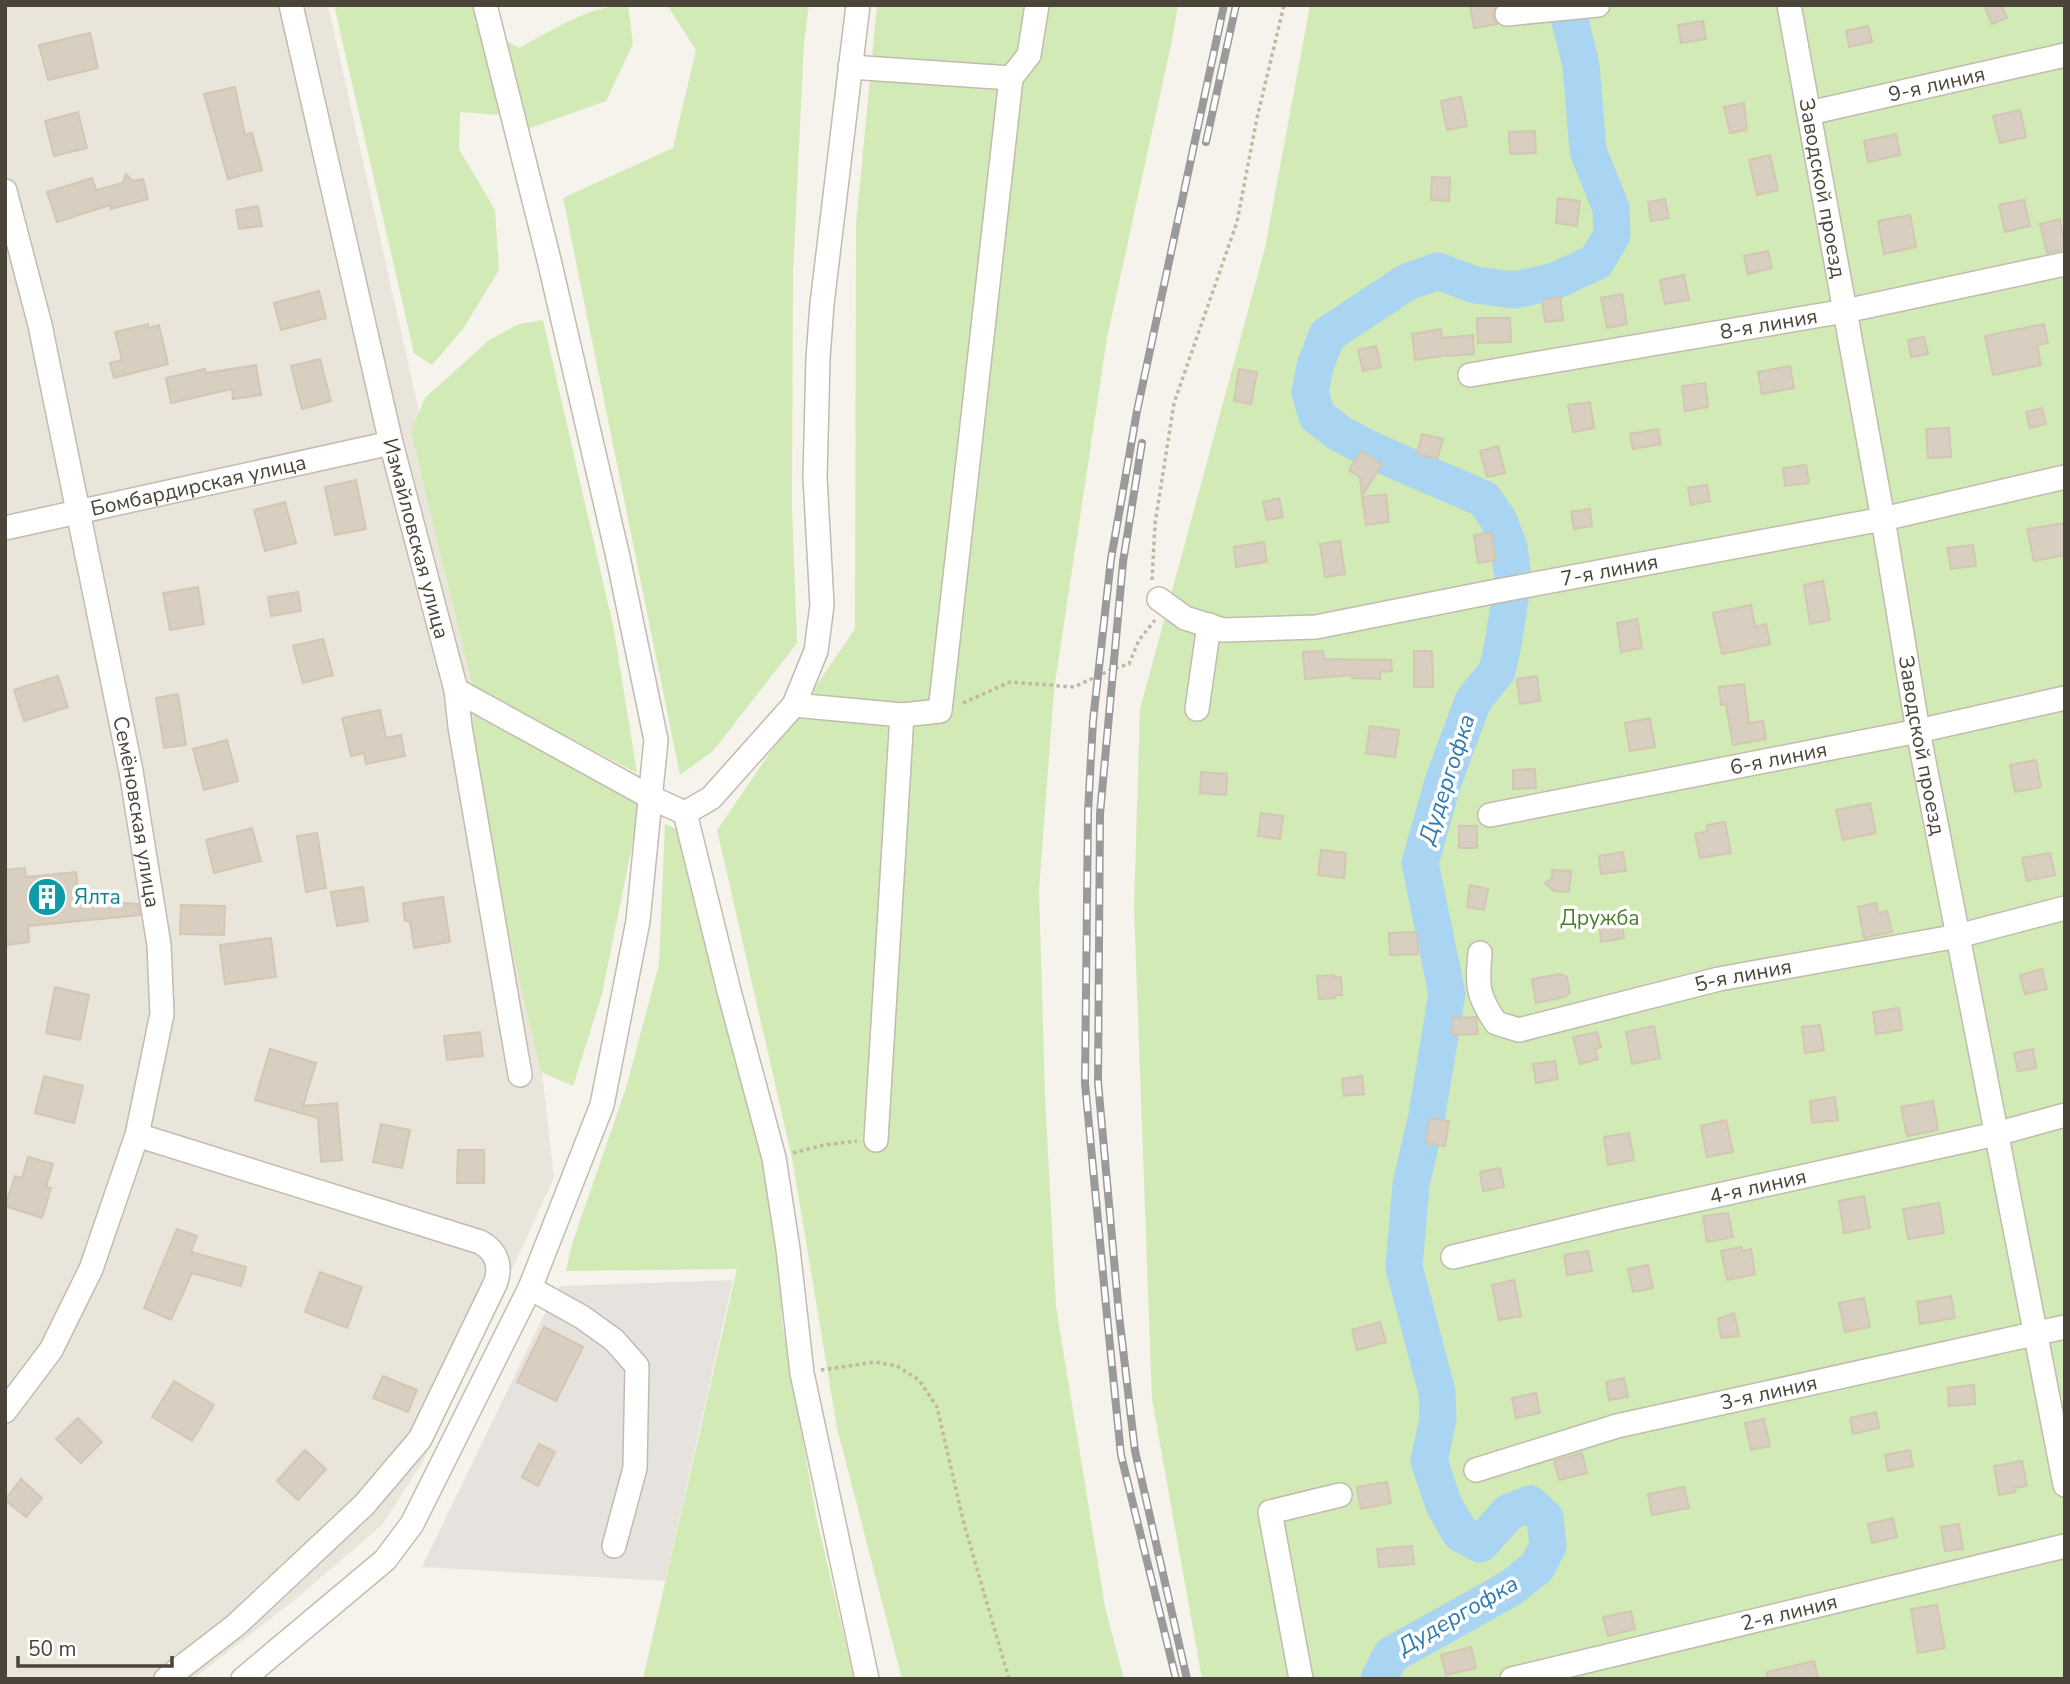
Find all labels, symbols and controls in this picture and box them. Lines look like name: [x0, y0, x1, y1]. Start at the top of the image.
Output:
street label: 9-я линия: [1886, 60, 1988, 109]
street label: Заводской проезд: [1792, 96, 1853, 280]
street label: 8-я линия: [1718, 302, 1820, 346]
street label: Измайловская улица: [376, 435, 456, 642]
street label: Бомбардирская улица: [88, 448, 309, 523]
street label: 7-я линия: [1558, 547, 1660, 593]
street label: Заводской проезд: [1892, 653, 1952, 837]
water label: Дудергофка: [1411, 710, 1483, 850]
street label: Семёновская улица: [106, 714, 167, 910]
street label: 6-я линия: [1727, 735, 1830, 782]
building icon: Ялта: [26, 876, 68, 918]
place label: Ялта: [74, 883, 121, 911]
park label: Дружба: [1560, 904, 1640, 932]
street label: 5-я линия: [1691, 952, 1794, 999]
street label: 4-я линия: [1707, 1162, 1809, 1211]
street label: 3-я линия: [1718, 1368, 1820, 1417]
water label: Дудергофка: [1390, 1568, 1524, 1663]
street label: 2-я линия: [1738, 1587, 1840, 1637]
scale bar: [18, 1624, 172, 1668]
text: 50 m: [28, 1635, 77, 1663]

